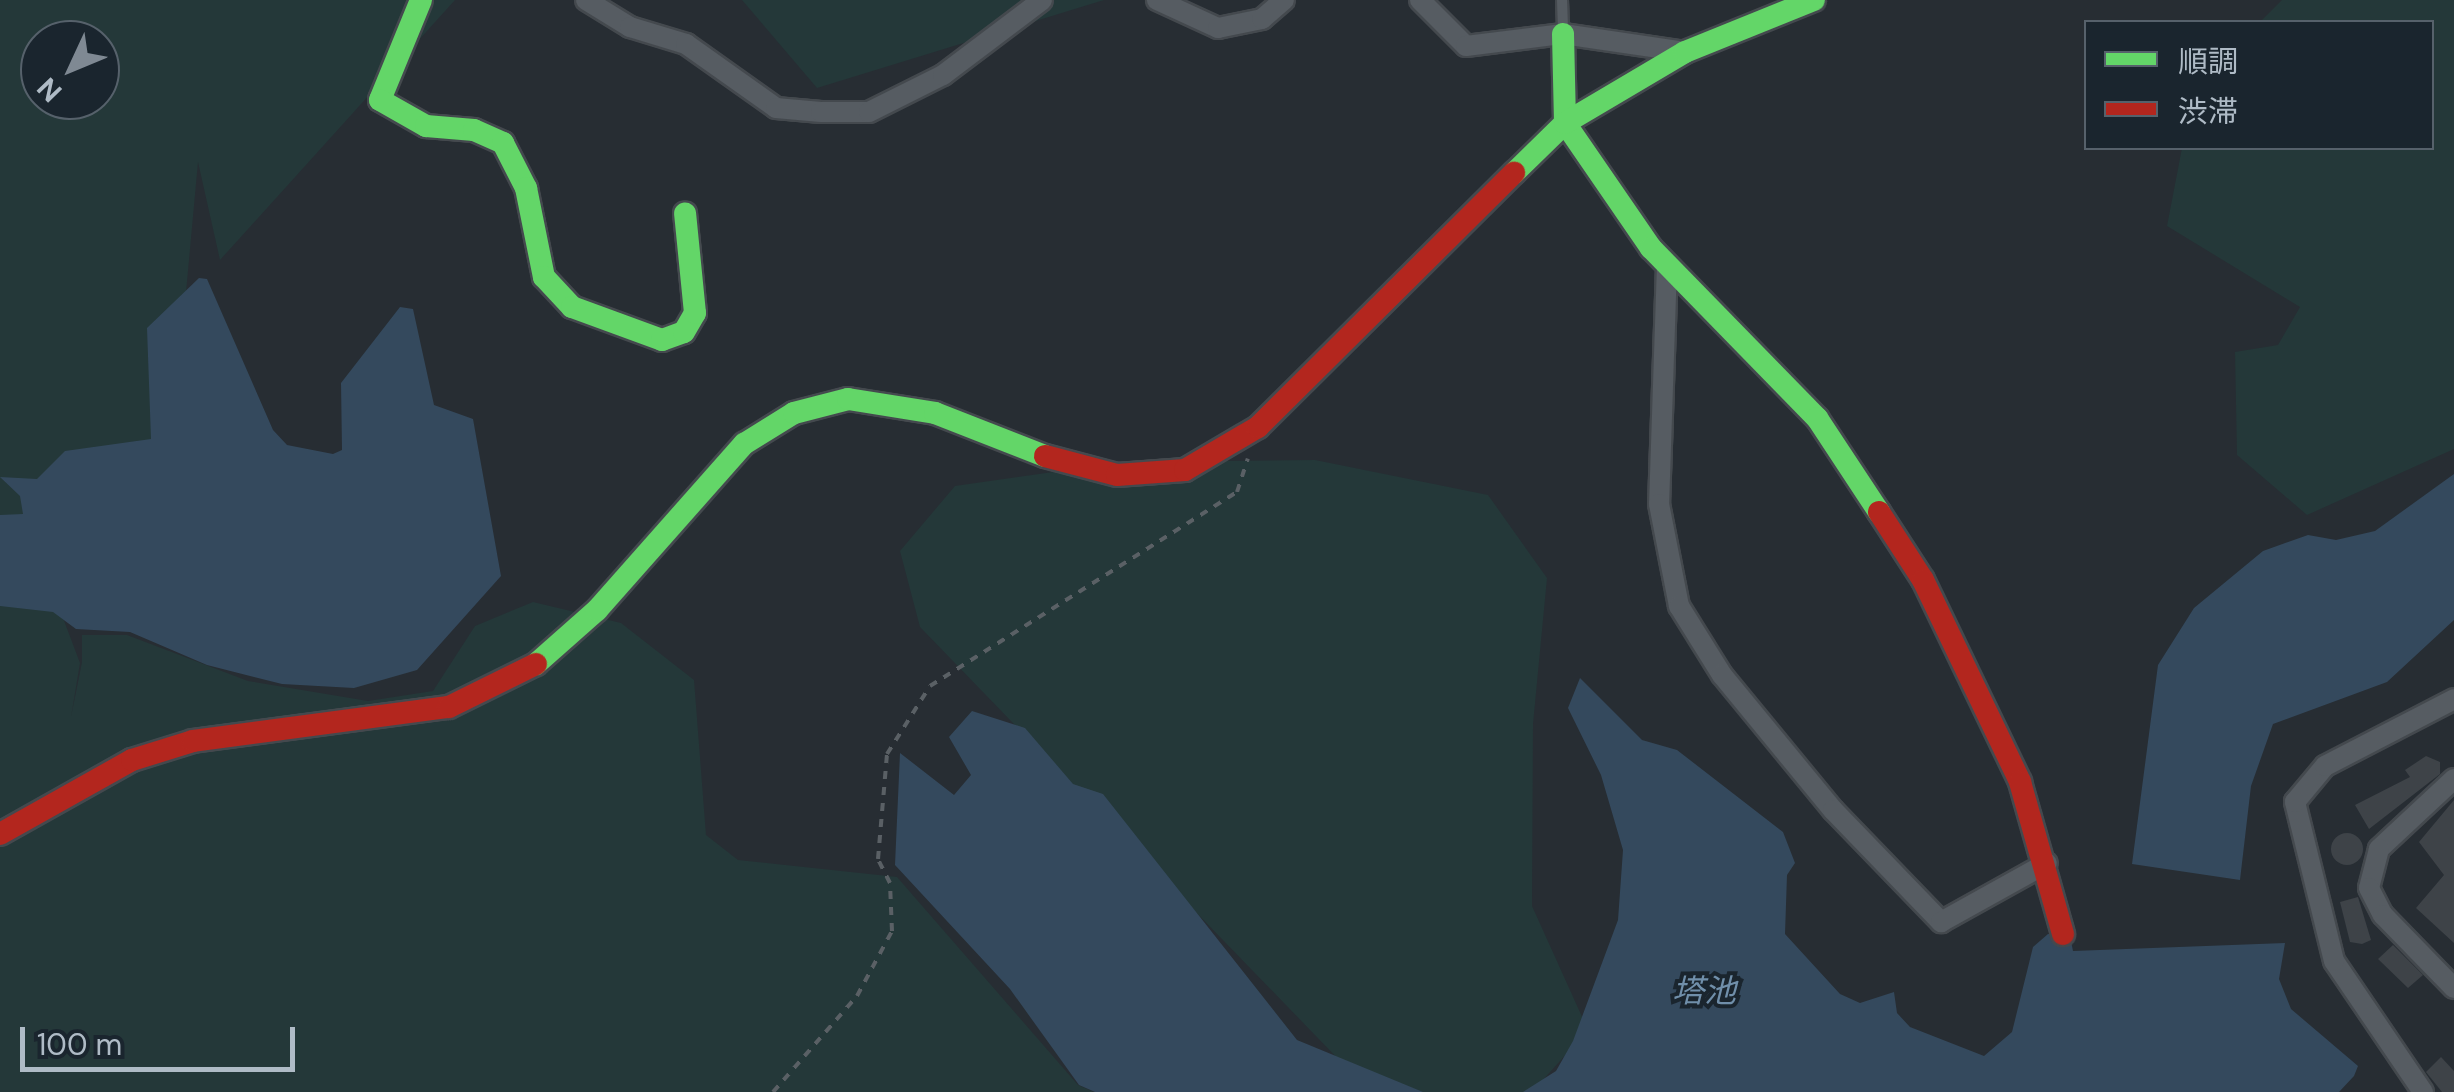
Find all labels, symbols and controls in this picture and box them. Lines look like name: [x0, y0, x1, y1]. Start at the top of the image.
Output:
north arrow: [20, 20, 120, 120]
legend: [2084, 20, 2434, 150]
text: 順調: [2178, 42, 2238, 81]
text: N: [29, 70, 70, 110]
text: 渋滞: [2178, 92, 2238, 131]
water label: 塔池: [1672, 972, 1736, 1010]
scale bar: [25, 1007, 300, 1069]
text: 100 m: [37, 1025, 122, 1064]

